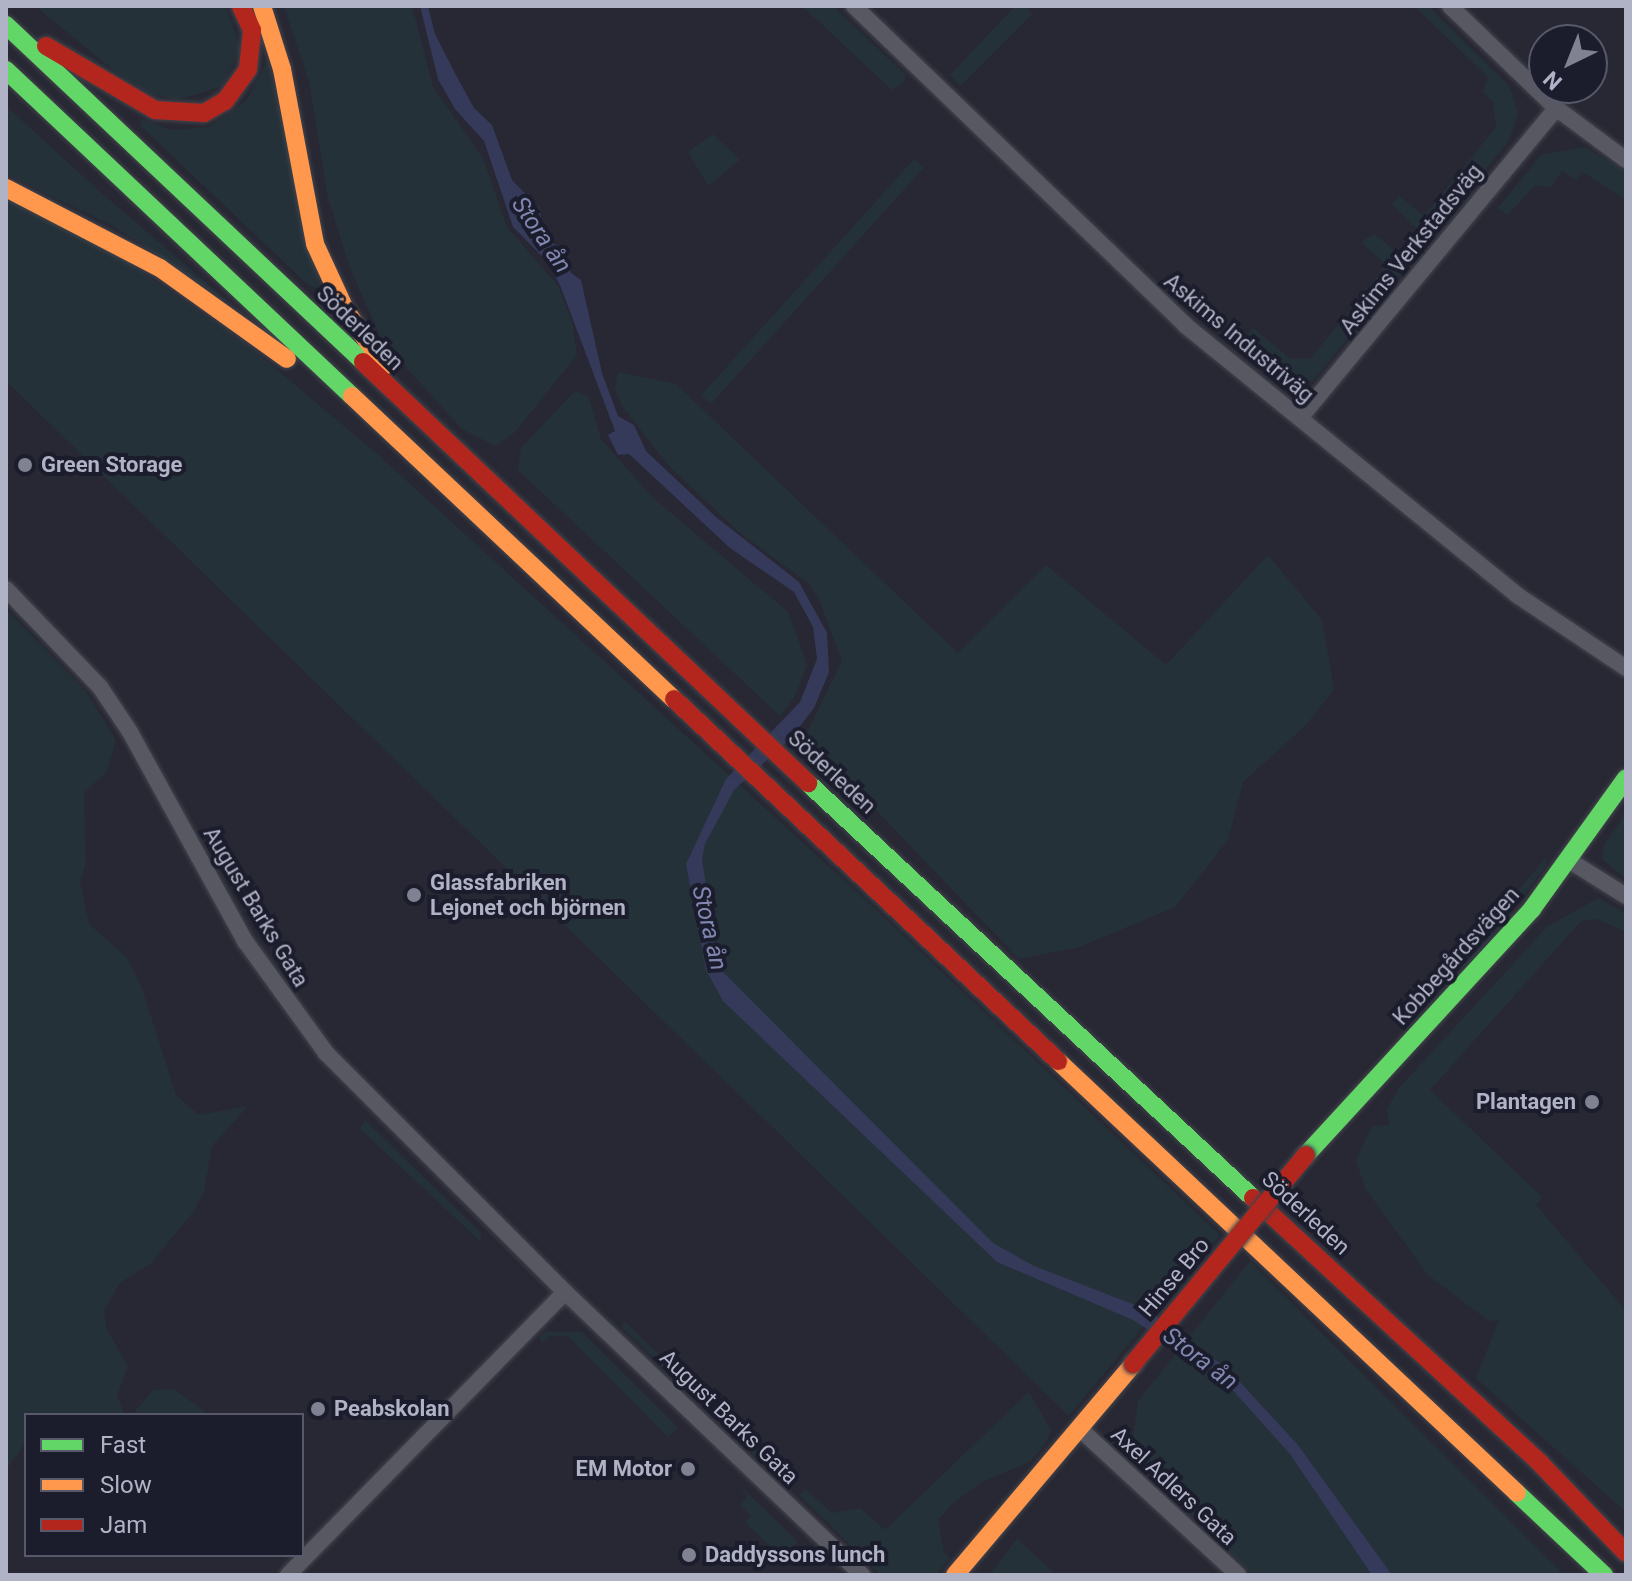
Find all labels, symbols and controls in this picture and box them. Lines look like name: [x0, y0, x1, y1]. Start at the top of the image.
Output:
north arrow: [1528, 24, 1608, 104]
text: N: [1538, 66, 1567, 95]
street label: Askims Verkstadsväg: [1334, 159, 1488, 339]
water label: Stora ån: [505, 191, 577, 279]
street label: Askims Industriväg: [1159, 268, 1319, 408]
street label: Söderleden: [311, 280, 409, 376]
place label: Green Storage: [41, 452, 182, 478]
marker: Green Storage: [16, 456, 34, 474]
street label: Söderleden: [783, 725, 881, 819]
street label: August Barks Gata: [198, 822, 314, 992]
place label: Glassfabriken Lejonet och björnen: [430, 869, 626, 920]
street label: Kobbegårdsvägen: [1387, 882, 1525, 1030]
water label: Stora ån: [685, 883, 733, 973]
marker: Glassfabriken Lejonet och björnen: [405, 886, 423, 904]
place label: Plantagen: [1476, 1089, 1576, 1115]
marker: Plantagen: [1583, 1093, 1601, 1111]
street label: Söderleden: [1257, 1166, 1355, 1260]
street label: Hinse Bro: [1133, 1232, 1215, 1322]
water label: Stora ån: [1157, 1322, 1243, 1396]
street label: August Barks Gata: [654, 1344, 804, 1490]
place label: Peabskolan: [334, 1396, 449, 1422]
marker: Peabskolan: [309, 1400, 327, 1418]
legend: [24, 1413, 304, 1557]
street label: Axel Adlers Gata: [1106, 1421, 1242, 1551]
text: Fast: [100, 1431, 146, 1459]
place label: EM Motor: [576, 1456, 672, 1482]
marker: EM Motor: [679, 1460, 697, 1478]
text: Slow: [100, 1471, 152, 1499]
text: Jam: [100, 1511, 147, 1539]
place label: Daddyssons lunch: [705, 1542, 885, 1568]
marker: Daddyssons lunch: [680, 1546, 698, 1564]

